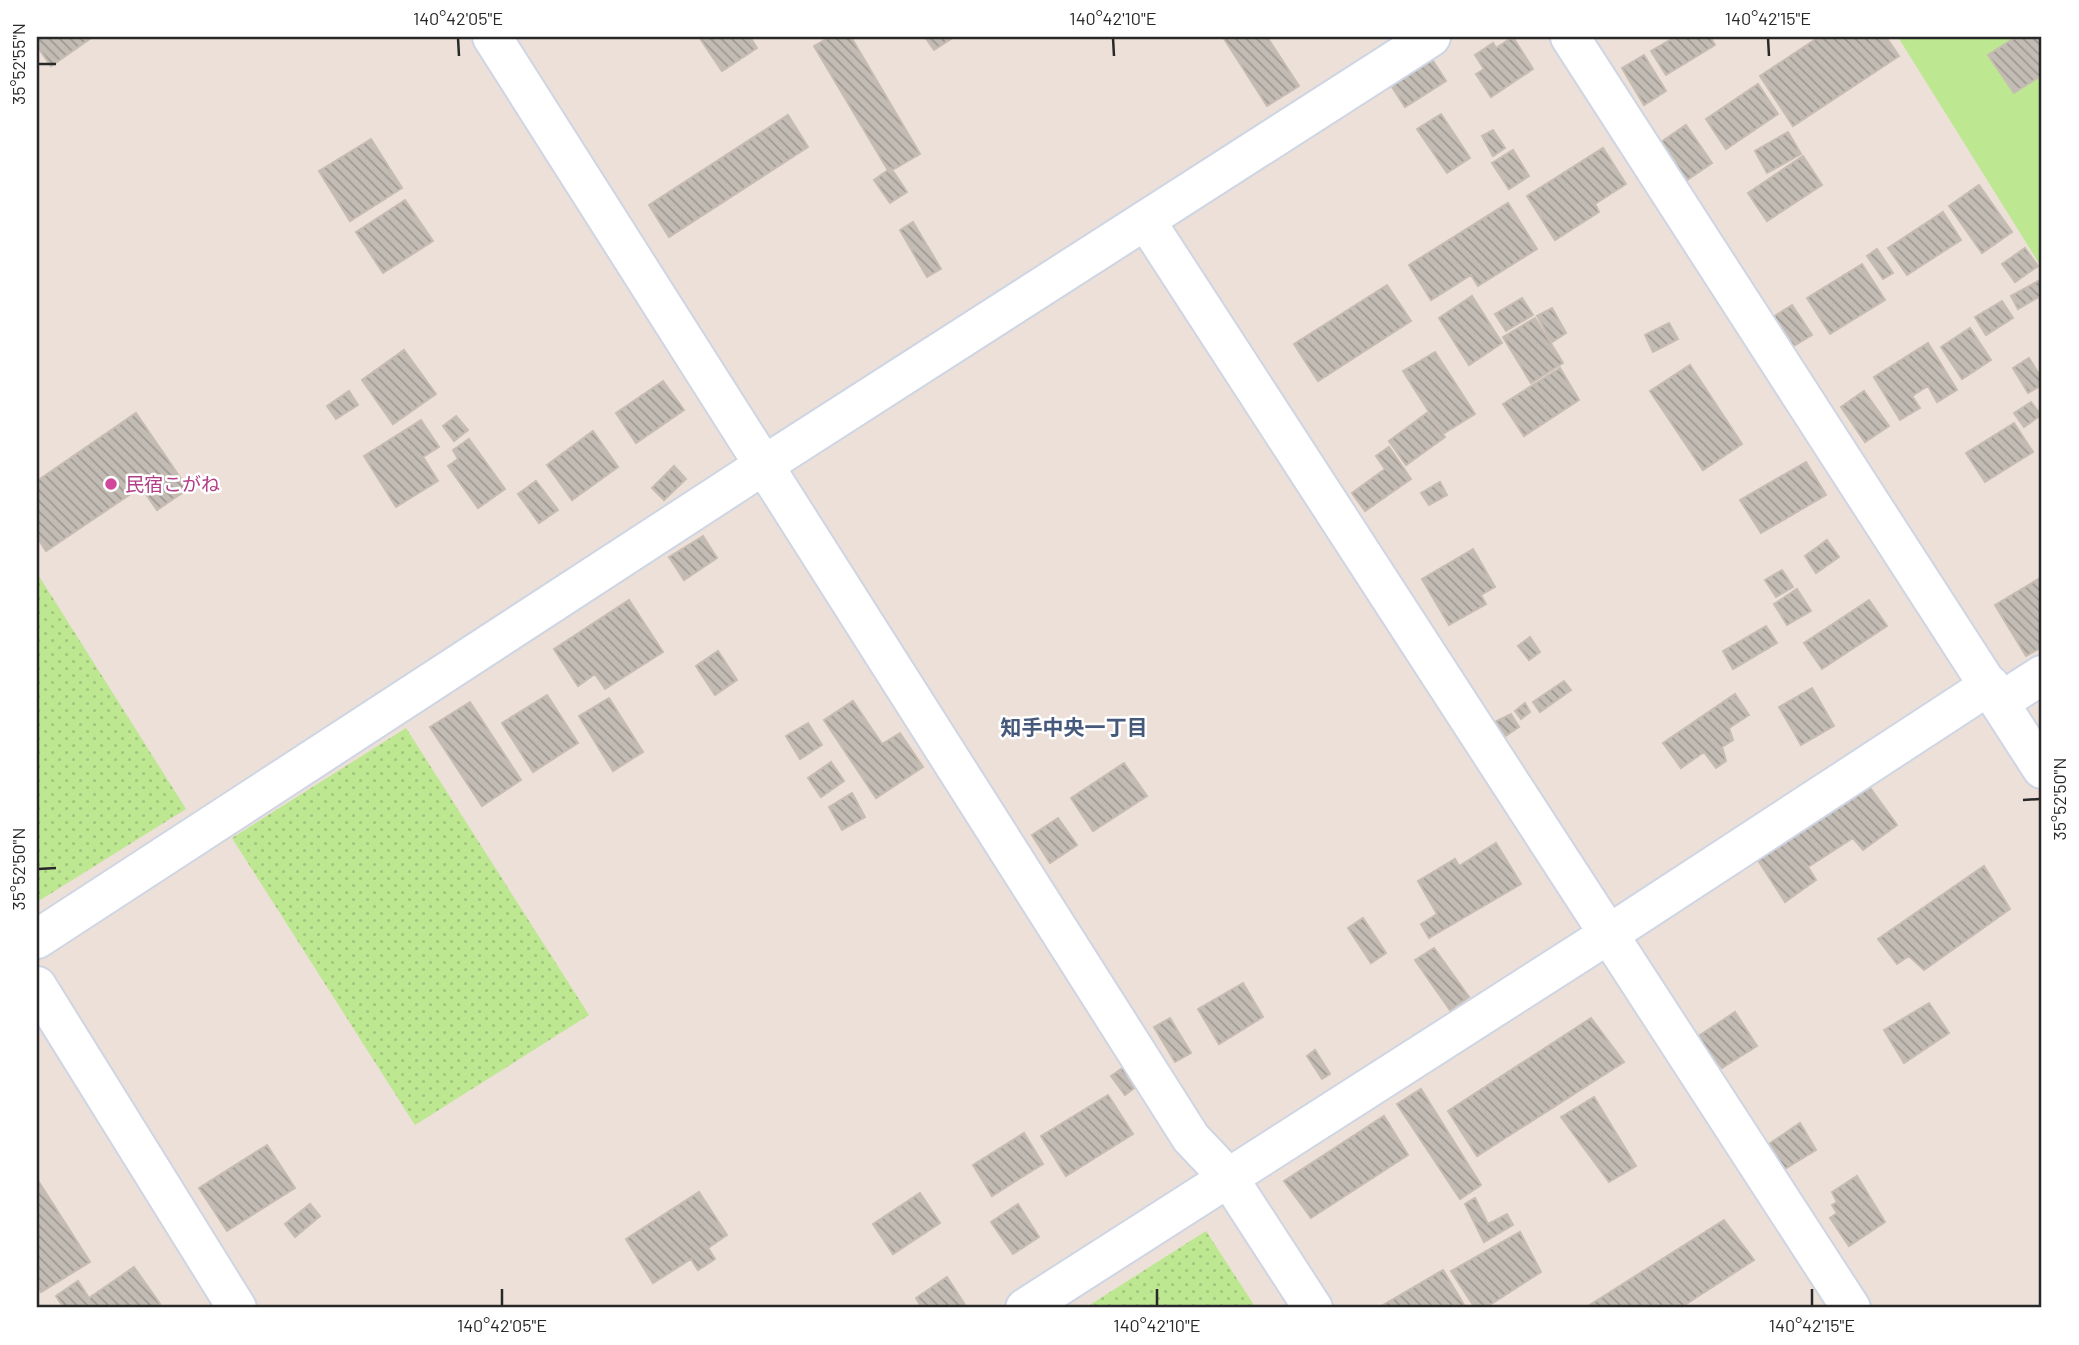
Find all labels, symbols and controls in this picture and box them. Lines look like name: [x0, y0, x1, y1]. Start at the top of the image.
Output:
text: 140°42'05"E: [413, 7, 503, 29]
text: 140°42'10"E: [1069, 7, 1157, 29]
text: 140°42'15"E: [1725, 7, 1811, 29]
text: 35°52'55"N: [7, 23, 29, 105]
place label: 民宿こがね: [125, 472, 220, 495]
marker: 民宿こがね: [103, 476, 119, 492]
district label: 知手中央一丁目: [1001, 714, 1148, 739]
text: 35°52'50"N: [2048, 758, 2070, 840]
text: 35°52'50"N: [7, 828, 29, 910]
text: 140°42'05"E: [457, 1314, 547, 1336]
text: 140°42'10"E: [1113, 1314, 1201, 1336]
text: 140°42'15"E: [1769, 1314, 1855, 1336]

